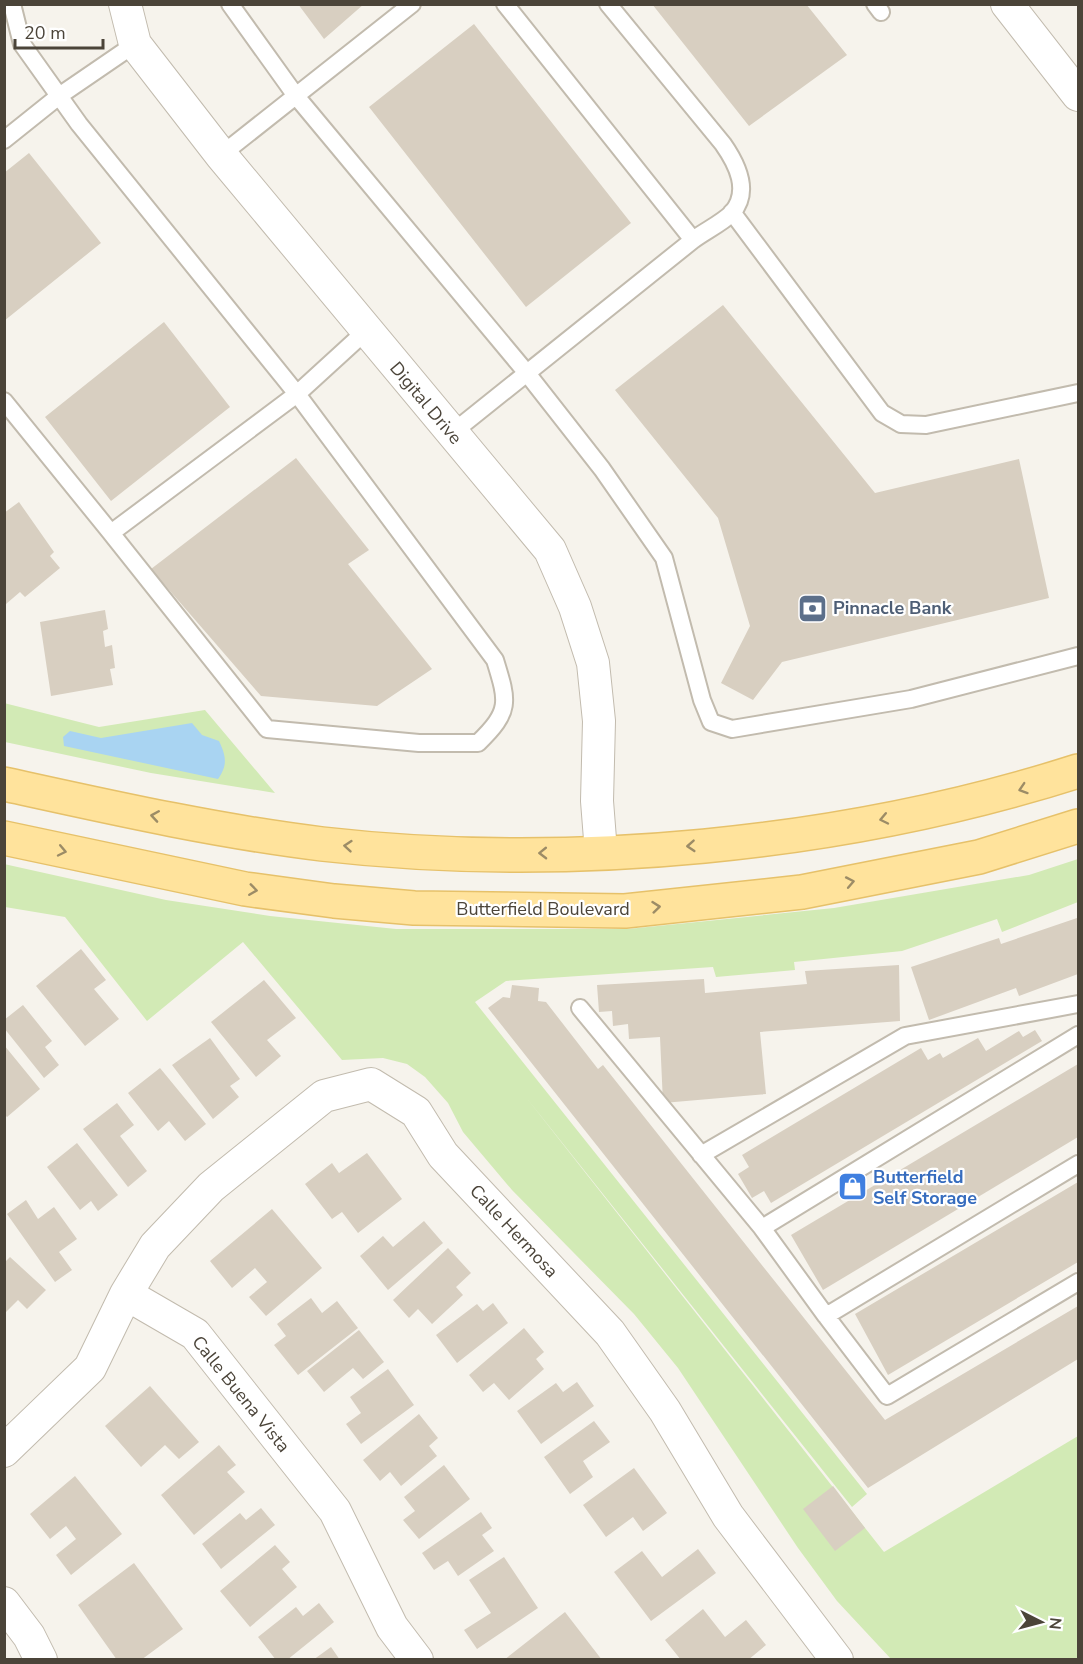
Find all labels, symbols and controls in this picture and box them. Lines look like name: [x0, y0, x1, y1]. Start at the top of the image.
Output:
scale bar: [15, 12, 104, 50]
text: 20 m: [24, 21, 66, 45]
street label: Digital Drive: [384, 357, 468, 449]
bank icon: Pinnacle Bank: [796, 592, 828, 624]
place label: Pinnacle Bank: [833, 596, 952, 620]
one-way arrow: [1018, 781, 1029, 794]
one-way arrow: [151, 811, 160, 823]
one-way arrow: [879, 812, 889, 825]
one-way arrow: [687, 839, 696, 852]
one-way arrow: [343, 840, 353, 853]
one-way arrow: [56, 843, 66, 856]
one-way arrow: [538, 847, 547, 859]
one-way arrow: [844, 876, 854, 889]
one-way arrow: [248, 884, 257, 896]
street label: Butterfield Boulevard: [456, 897, 630, 921]
one-way arrow: [652, 902, 661, 914]
place label: Butterfield Self Storage: [873, 1165, 977, 1210]
shop icon: Butterfield Self Storage: [836, 1171, 868, 1203]
street label: Calle Hermosa: [464, 1179, 564, 1283]
street label: Calle Buena Vista: [187, 1331, 295, 1457]
north arrow: [1011, 1592, 1071, 1652]
text: N: [1043, 1616, 1066, 1631]

